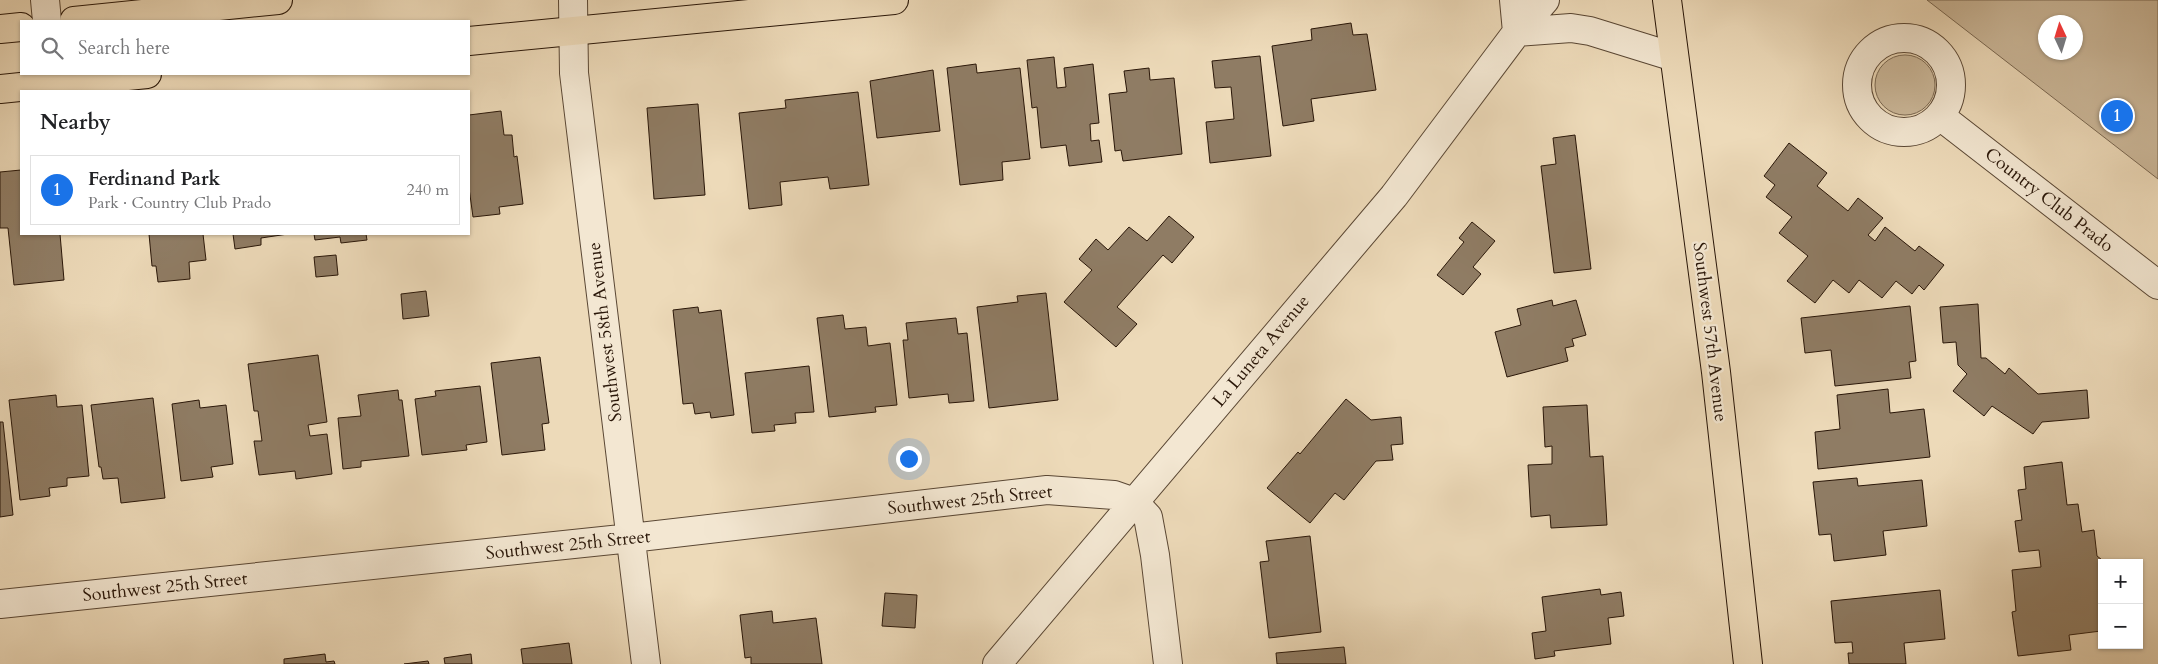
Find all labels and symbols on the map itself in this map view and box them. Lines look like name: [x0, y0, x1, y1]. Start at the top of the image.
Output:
north arrow: [2038, 15, 2083, 60]
pin: 1: [2101, 97, 2133, 135]
street label: Country Club Prado: [1979, 142, 2119, 258]
street label: Southwest 58th Avenue: [582, 241, 628, 423]
street label: Southwest 57th Avenue: [1687, 241, 1733, 423]
street label: La Luneta Avenue: [1207, 290, 1315, 412]
your location: [896, 446, 922, 472]
street label: Southwest 25th Street: [886, 479, 1054, 521]
street label: Southwest 25th Street: [484, 524, 652, 566]
street label: Southwest 25th Street: [81, 566, 249, 608]

